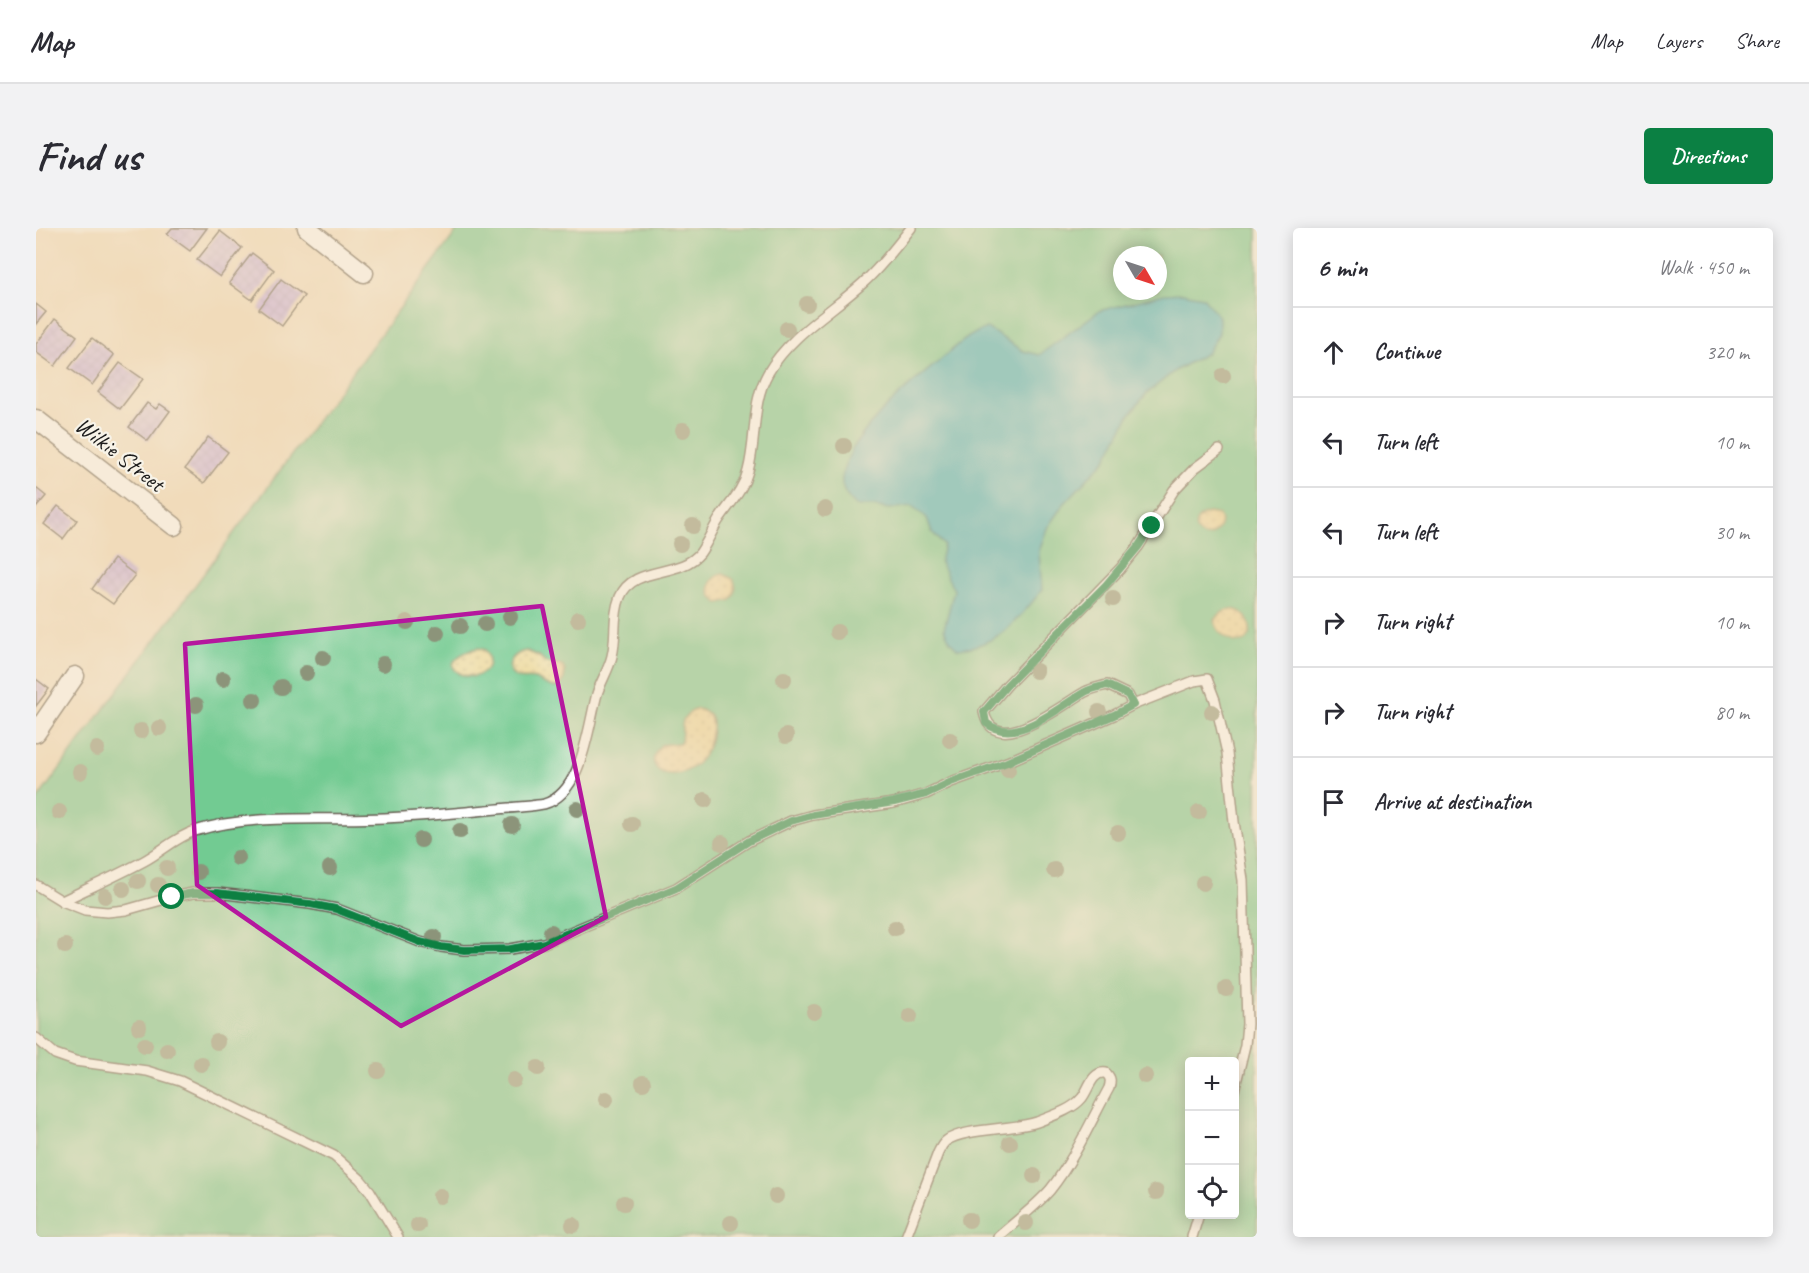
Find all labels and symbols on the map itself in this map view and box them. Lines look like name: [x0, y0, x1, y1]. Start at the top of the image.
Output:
north arrow: [1113, 246, 1167, 300]
street label: Wilkie Street: [69, 410, 172, 499]
route end: [1138, 512, 1164, 538]
route start: [158, 883, 184, 909]

